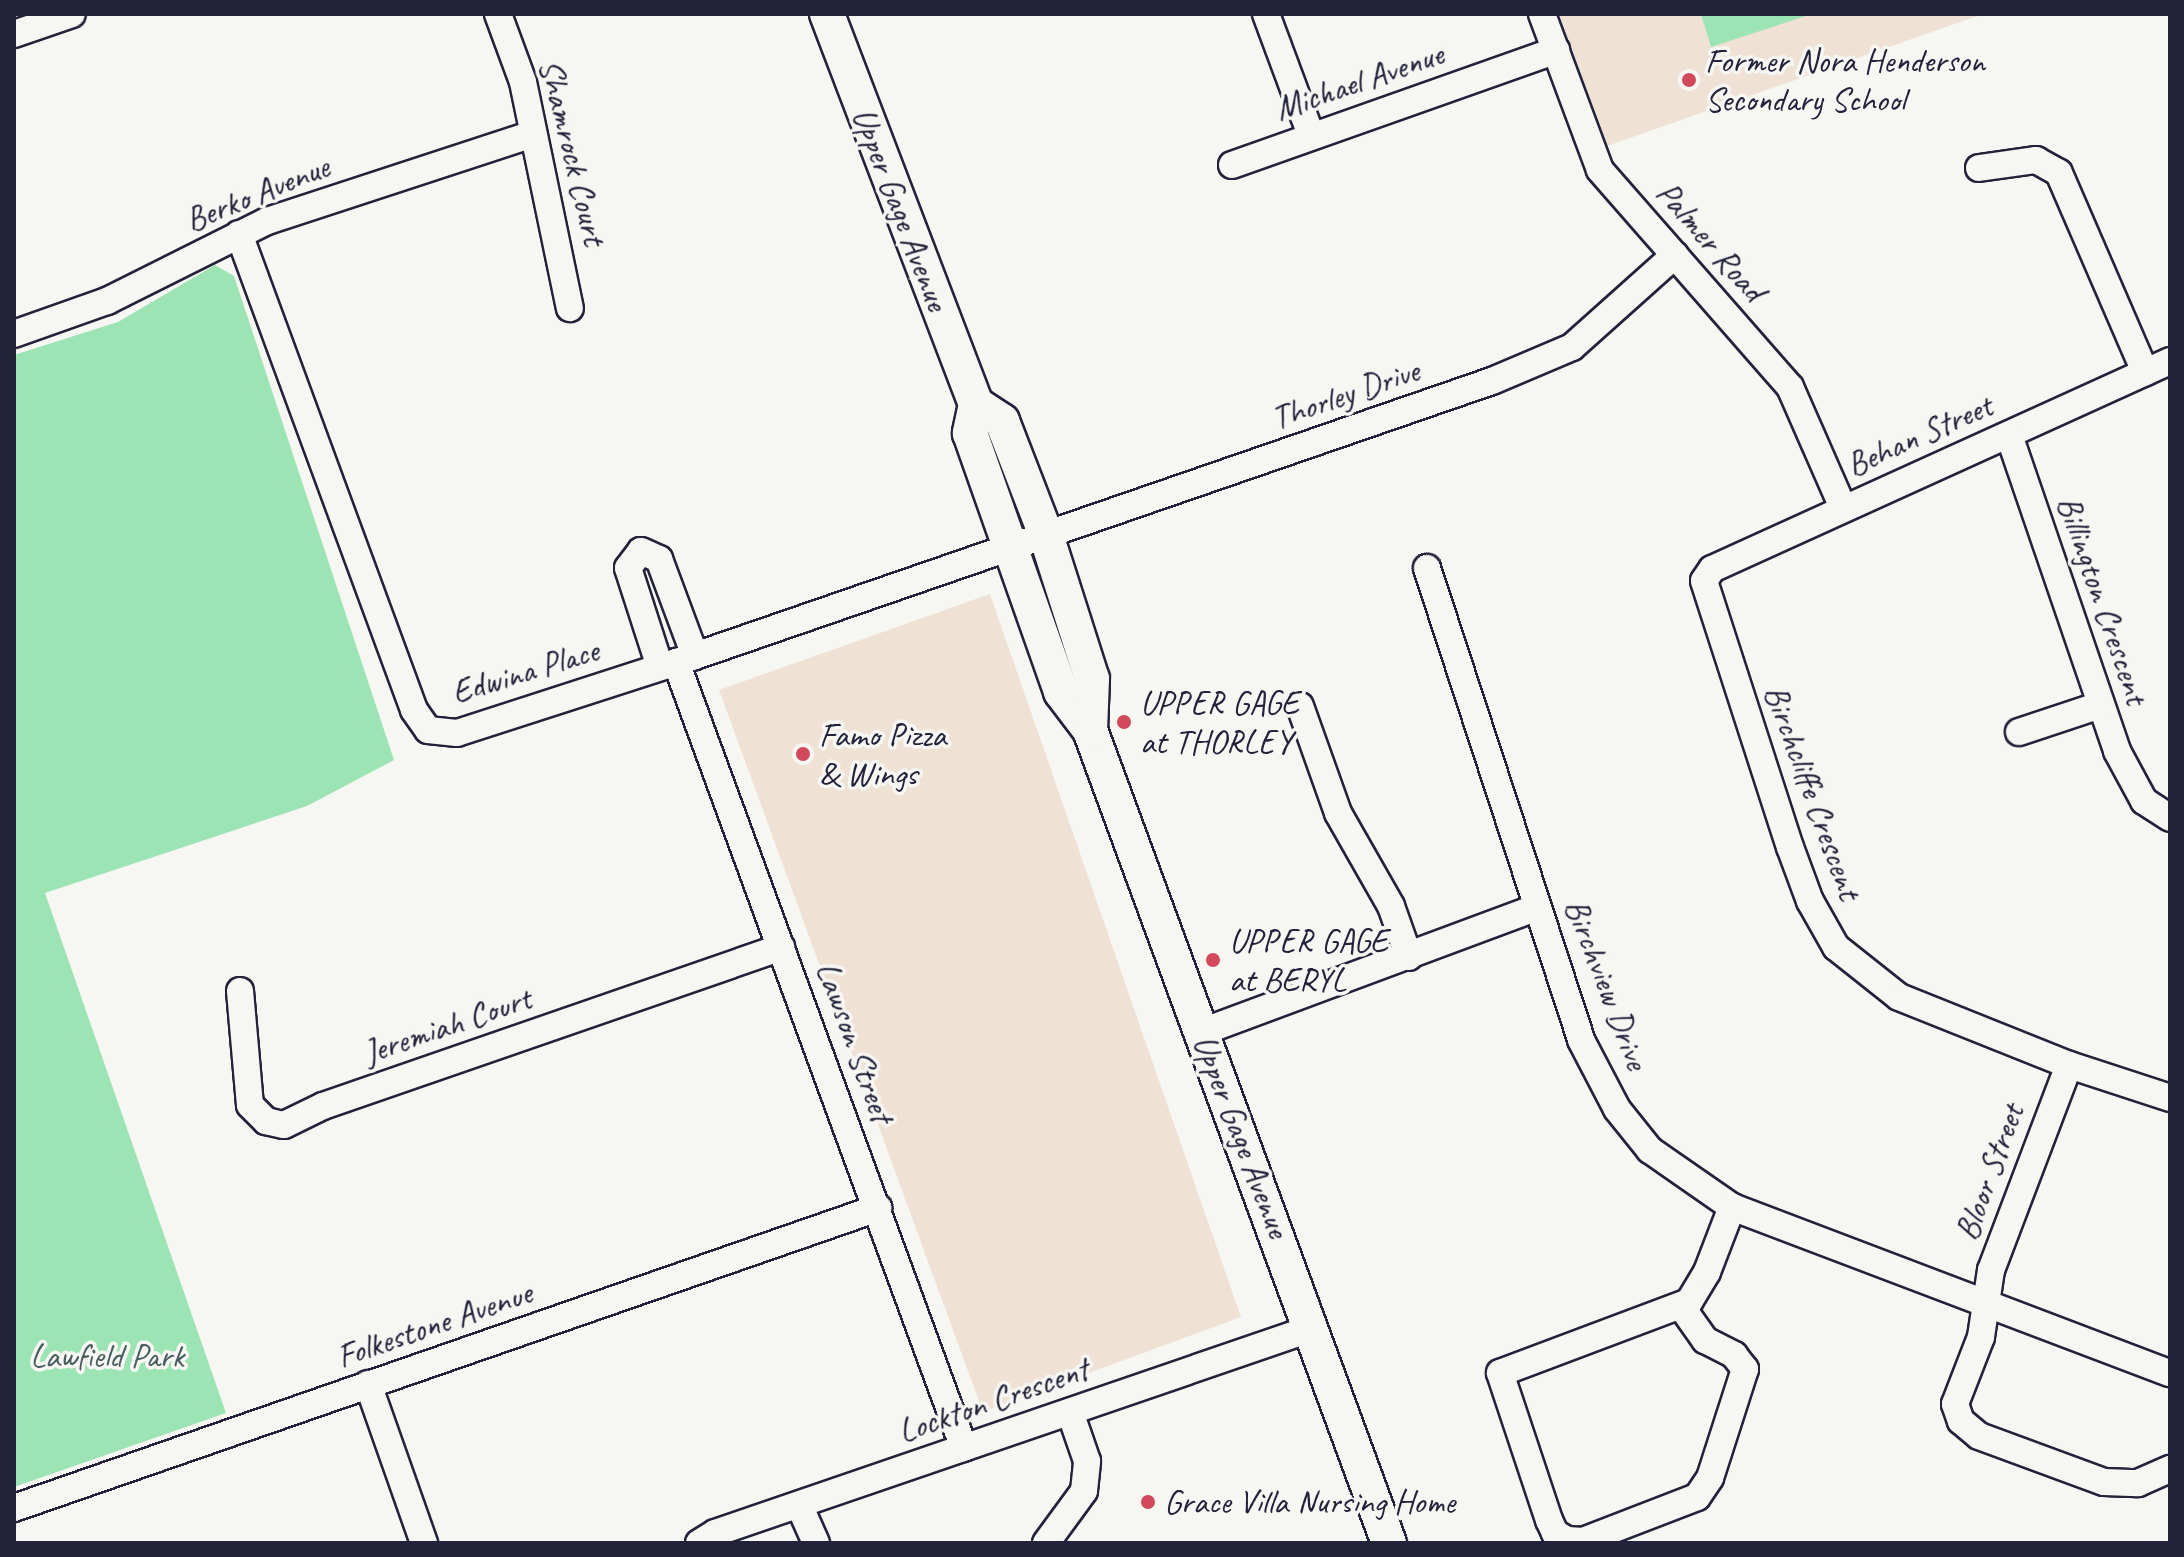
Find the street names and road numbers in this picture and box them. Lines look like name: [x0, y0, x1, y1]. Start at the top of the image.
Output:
street label: Michael Avenue: [1269, 33, 1449, 129]
street label: Shamrock Court: [530, 55, 616, 249]
street label: Upper Gage Avenue: [843, 101, 959, 317]
street label: Berko Avenue: [179, 146, 335, 240]
street label: Palmer Road: [1648, 173, 1774, 309]
street label: Thorley Drive: [1266, 350, 1424, 438]
street label: Behan Street: [1840, 385, 1998, 485]
street label: Billington Crescent: [2048, 490, 2158, 710]
street label: Edwina Place: [446, 629, 604, 713]
street label: Birchcliffe Crescent: [1755, 679, 1871, 905]
street label: Birchview Drive: [1556, 893, 1658, 1075]
street label: Lawson Street: [807, 956, 903, 1128]
street label: Jeremiah Court: [358, 977, 536, 1073]
street label: Upper Gage Avenue: [1184, 1028, 1300, 1244]
street label: Bloor Street: [1945, 1098, 2033, 1246]
street label: Folkestone Avenue: [331, 1272, 537, 1376]
street label: Lockton Crescent: [892, 1348, 1094, 1452]

